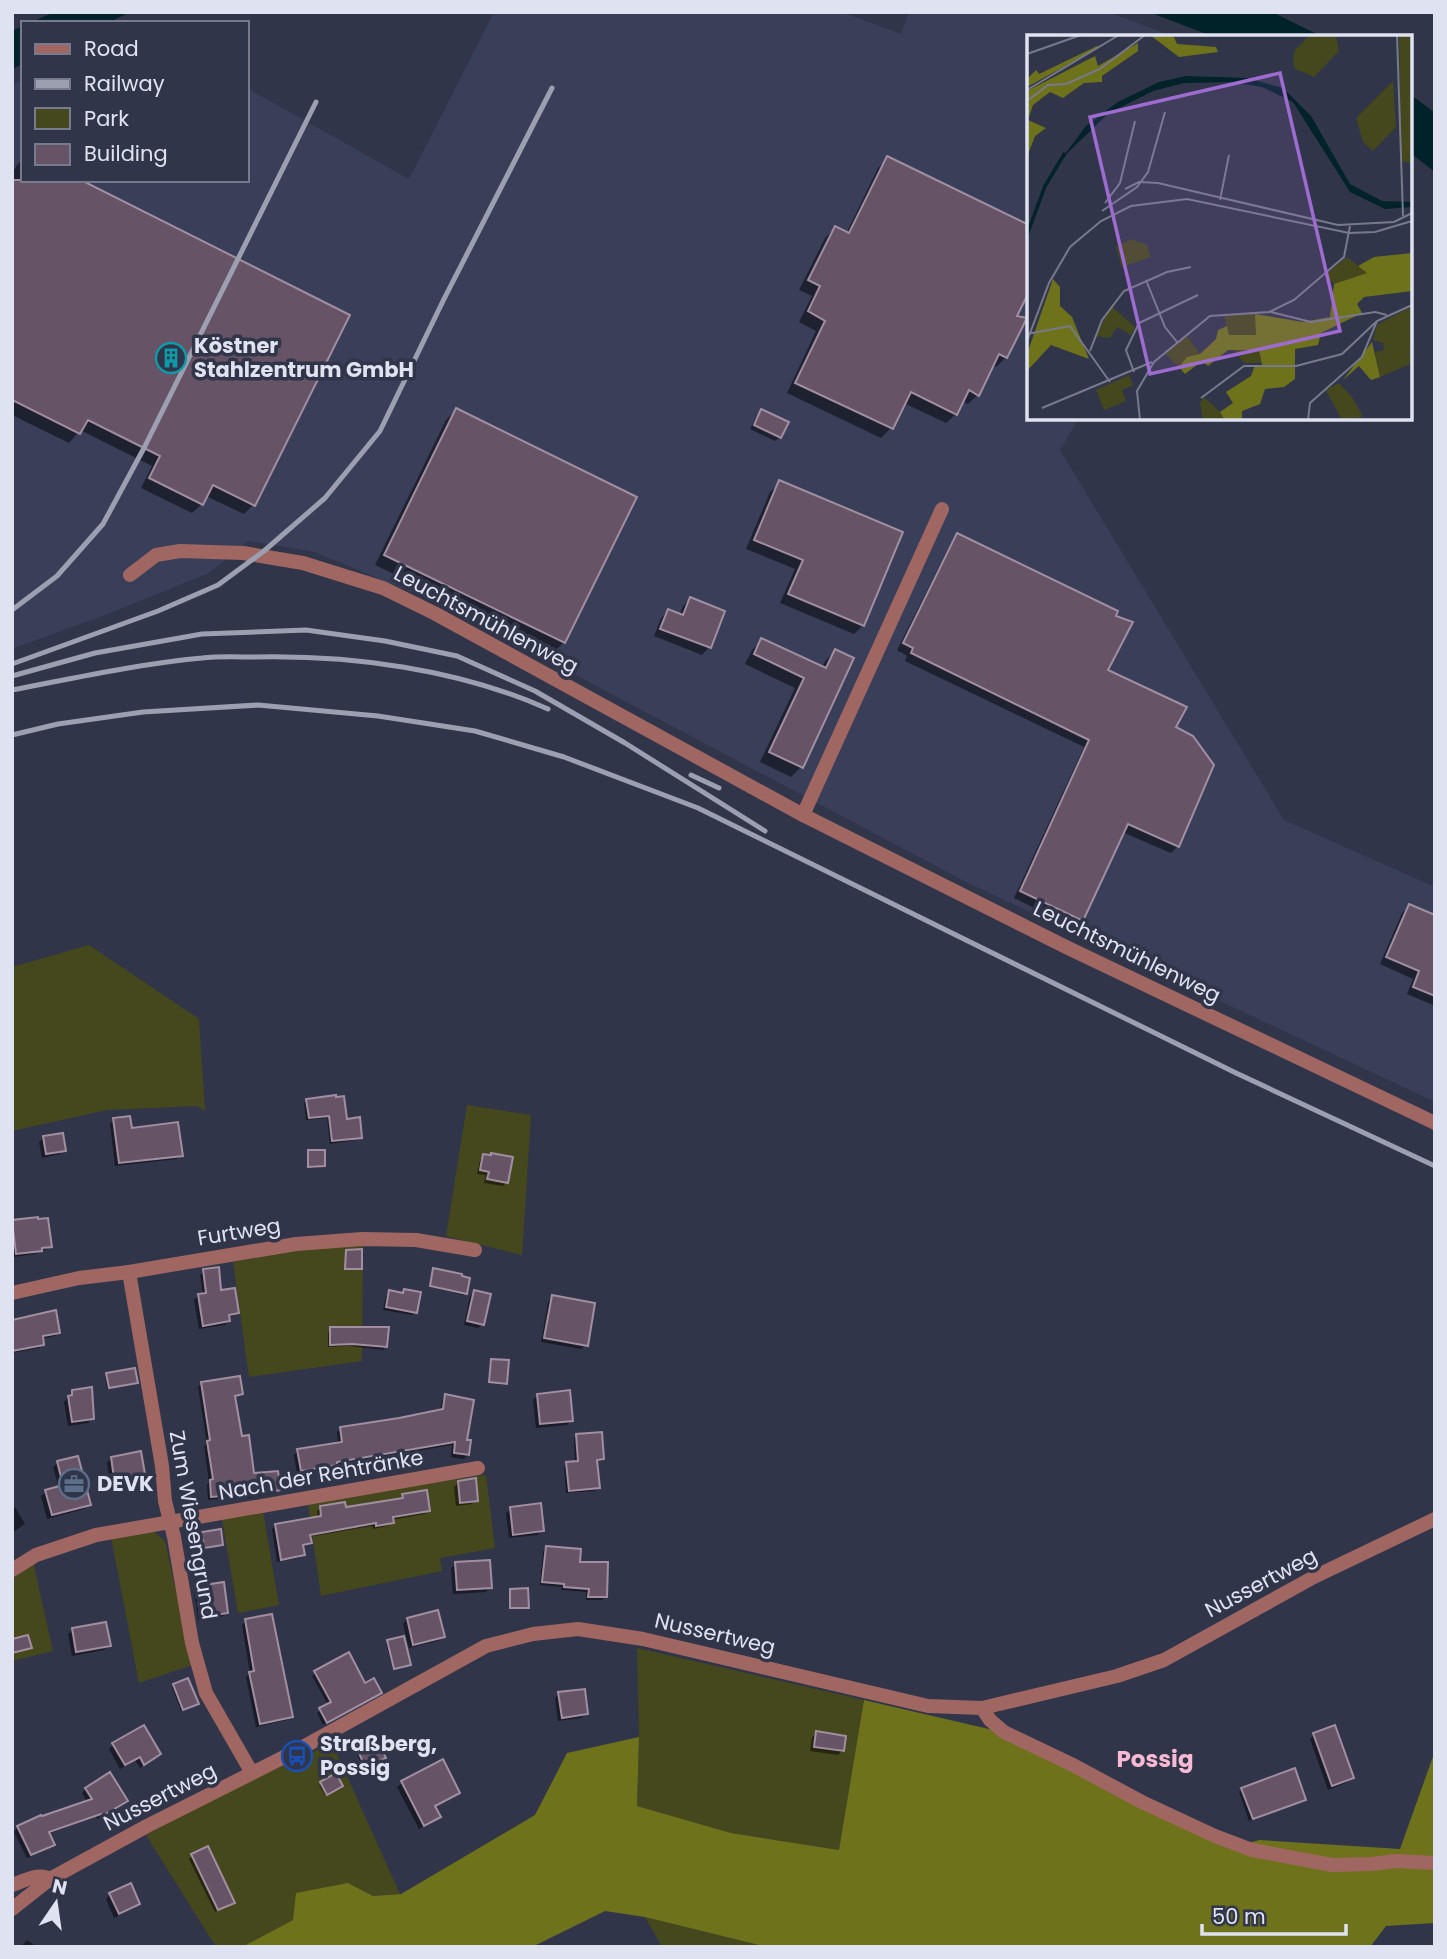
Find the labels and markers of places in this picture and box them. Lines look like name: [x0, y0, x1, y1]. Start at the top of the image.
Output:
place label: Köstner Stahlzentrum GmbH: [194, 331, 414, 384]
building icon: Köstner Stahlzentrum GmbH: [154, 341, 188, 375]
office icon: DEVK: [57, 1467, 91, 1501]
place label: DEVK: [97, 1469, 154, 1498]
place label: Straßberg, Possig: [320, 1729, 437, 1782]
bus stop icon: Straßberg, Possig: [280, 1739, 314, 1773]

